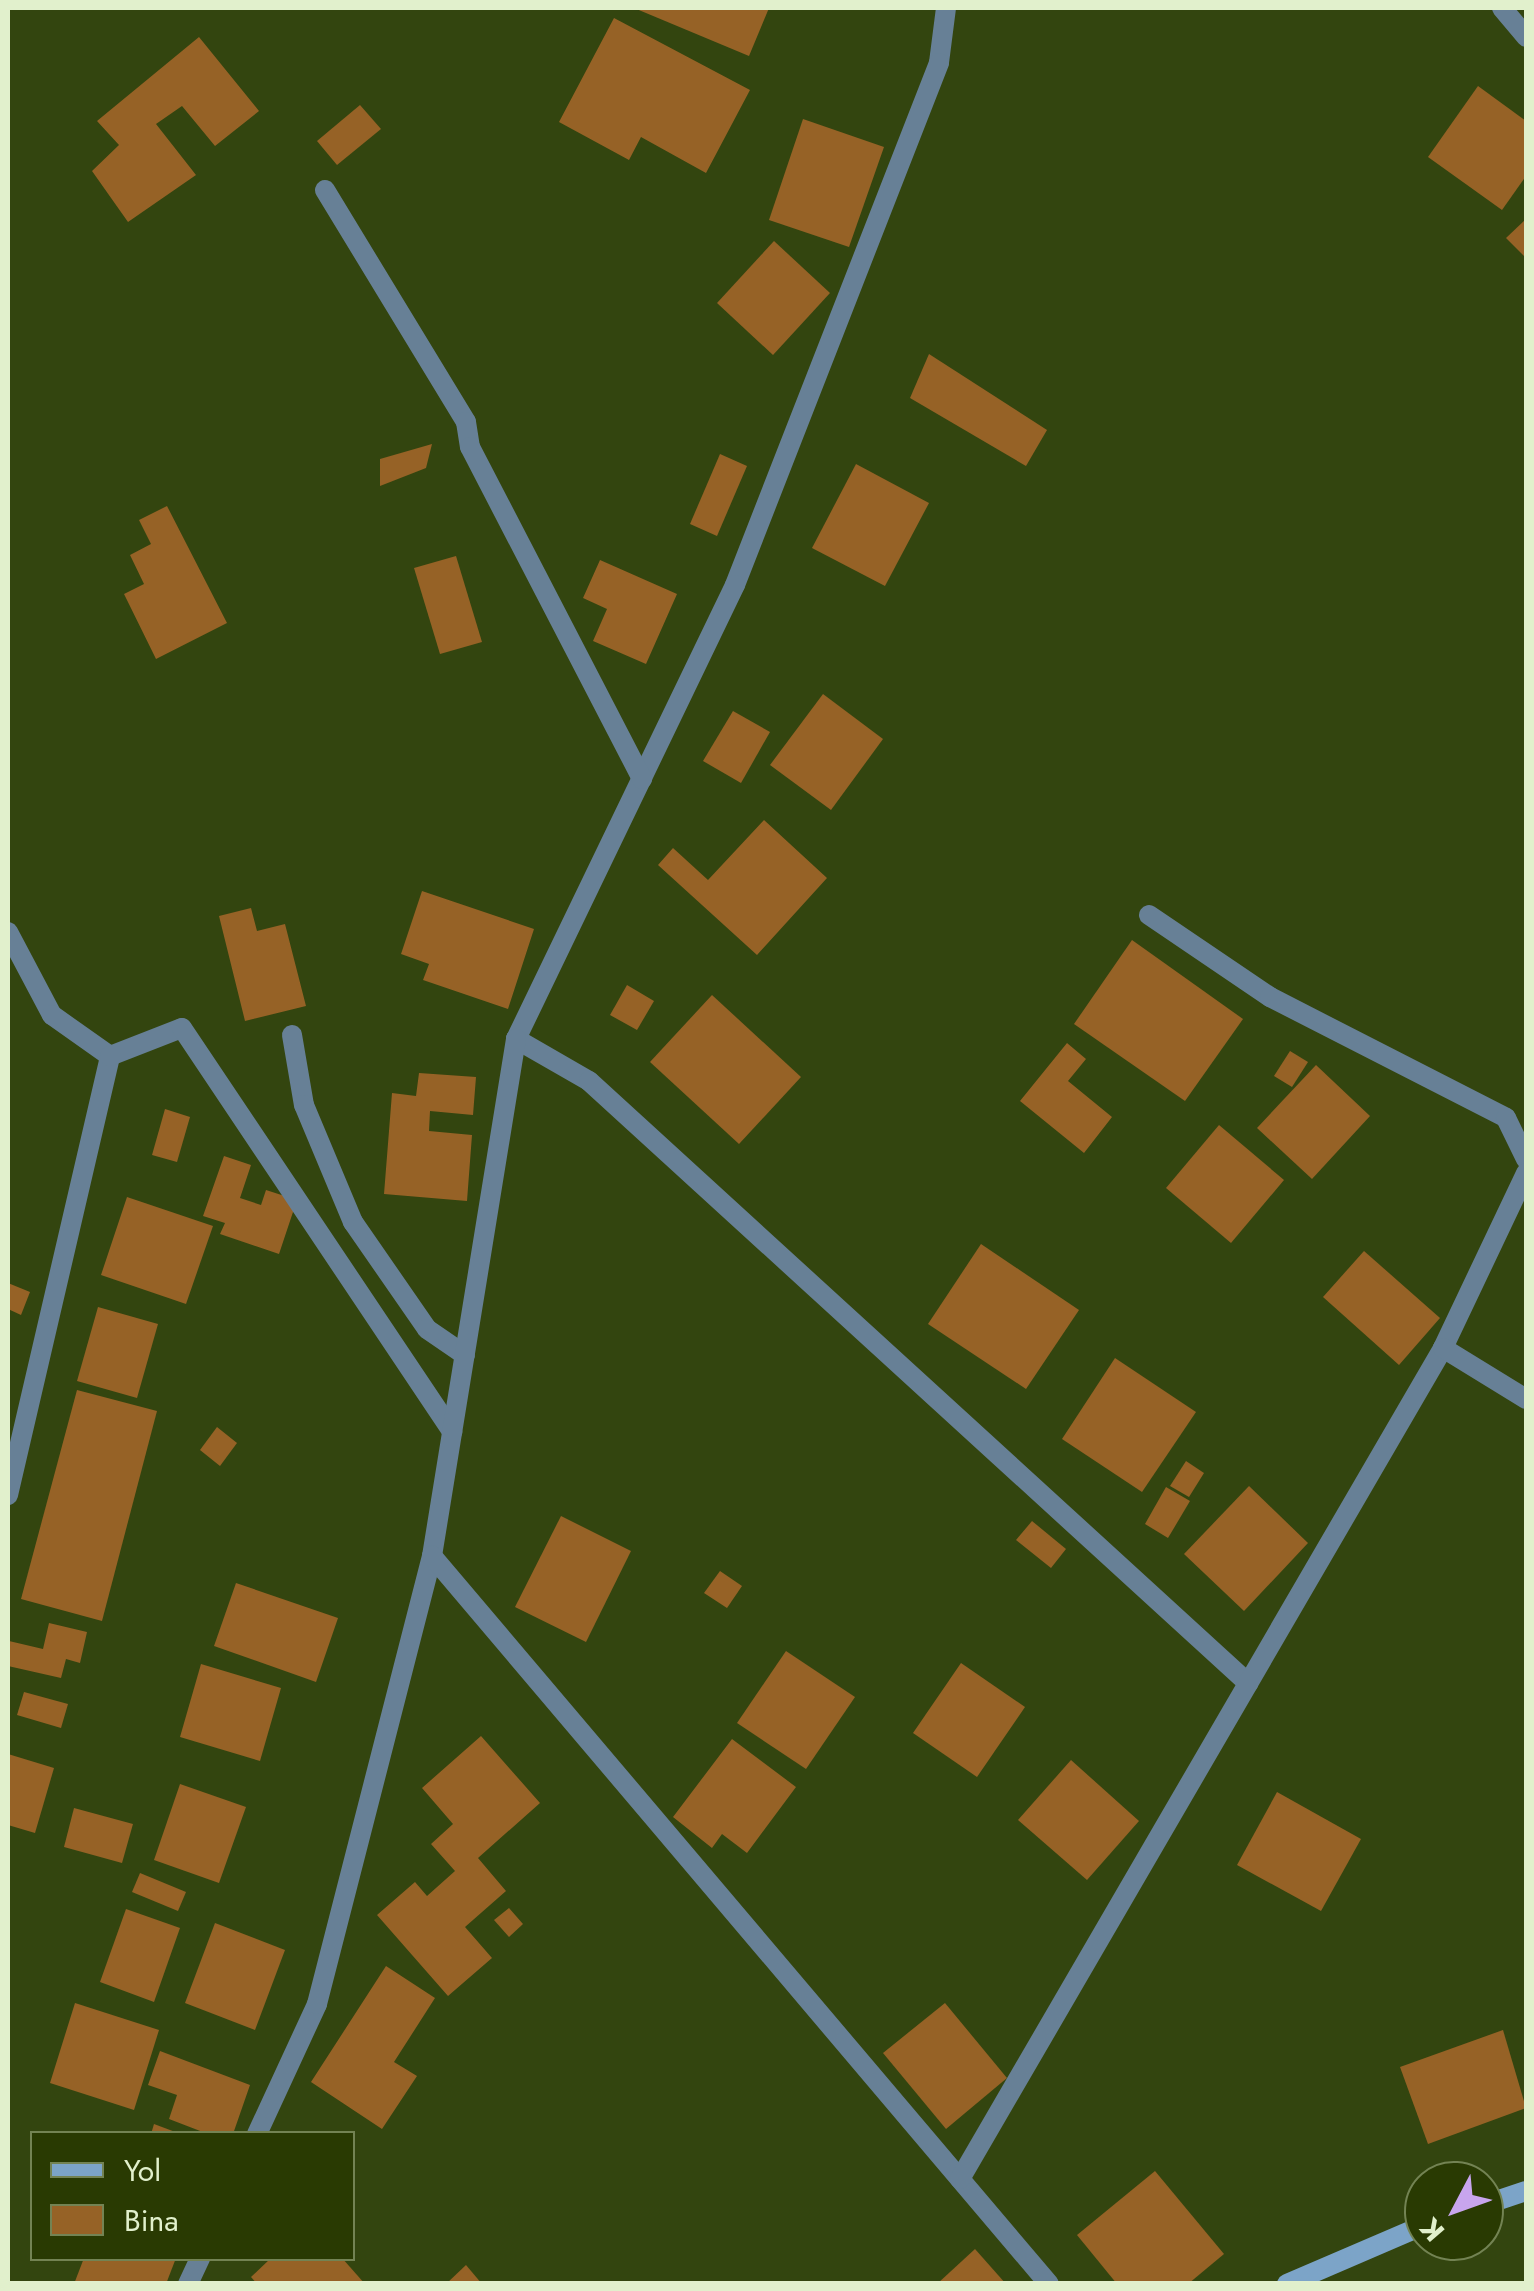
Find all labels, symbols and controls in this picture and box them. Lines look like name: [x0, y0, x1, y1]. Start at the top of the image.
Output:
legend: [30, 2131, 355, 2261]
text: Yol: [124, 2149, 161, 2192]
north arrow: [1404, 2161, 1504, 2261]
text: Bina: [124, 2199, 179, 2242]
text: K: [1411, 2209, 1454, 2251]

